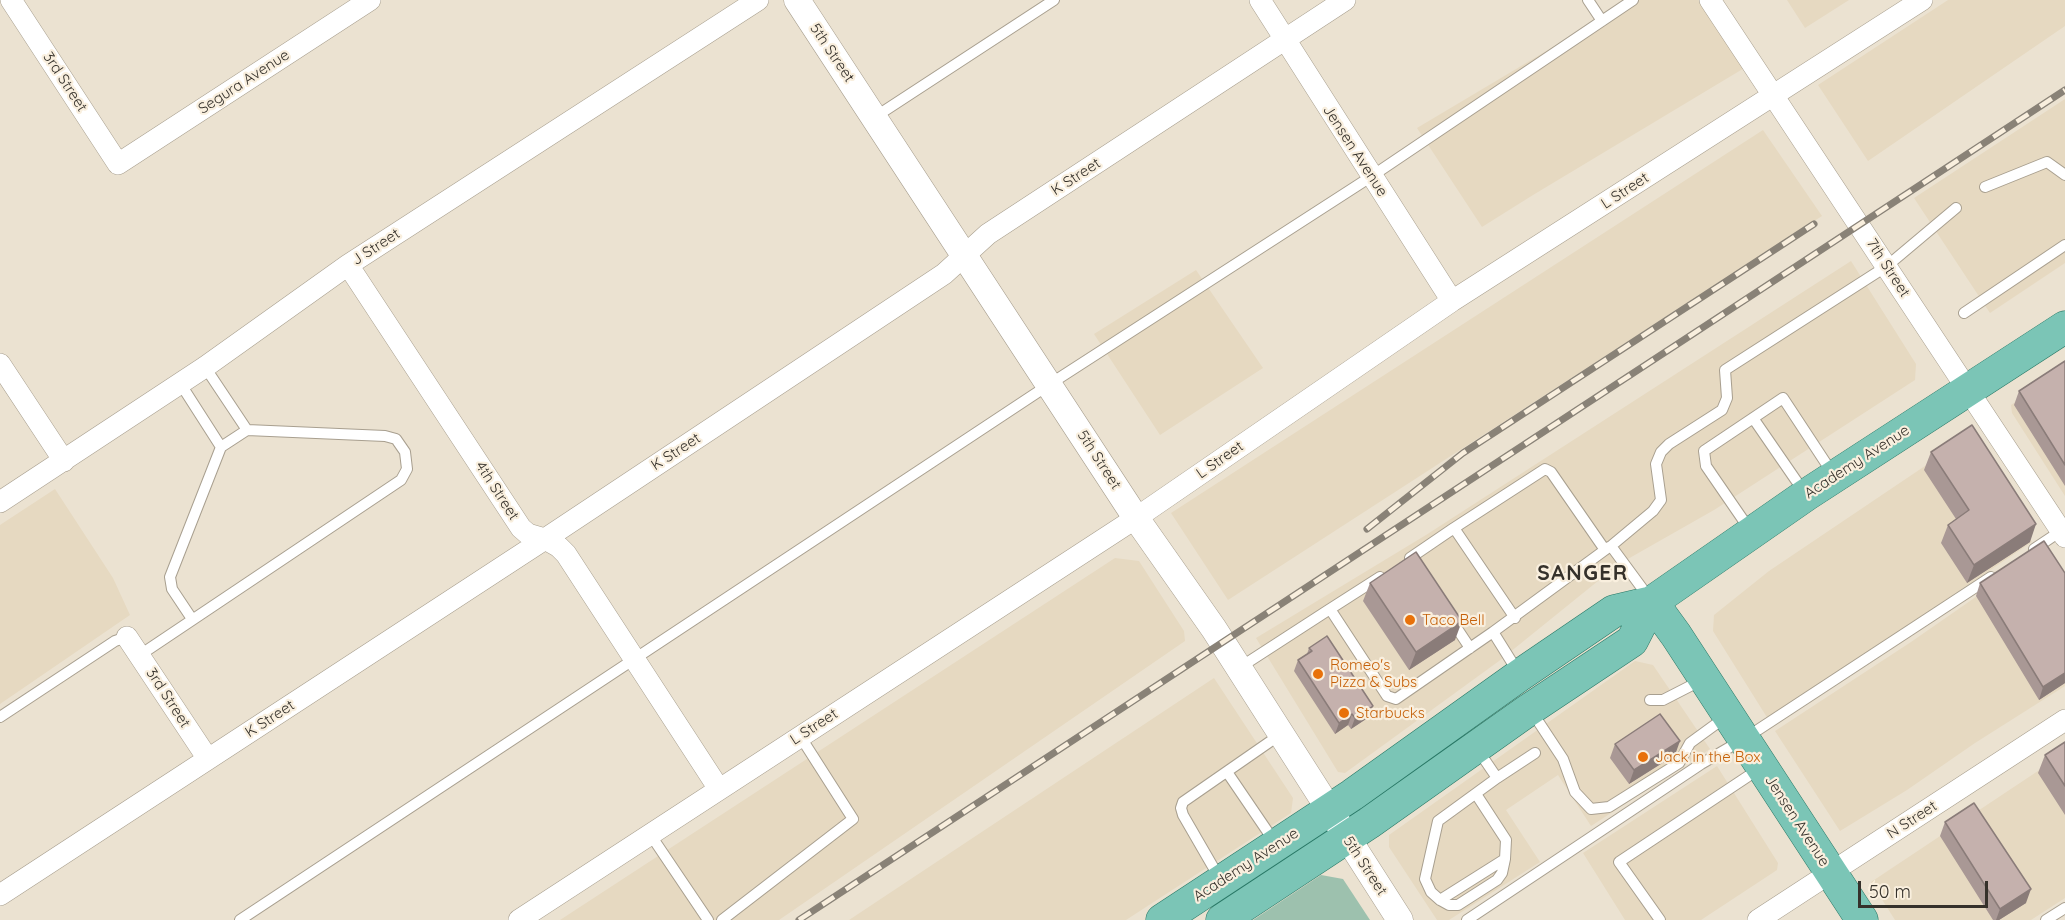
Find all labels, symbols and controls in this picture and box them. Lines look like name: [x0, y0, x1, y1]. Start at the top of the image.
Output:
street label: 5th Street: [806, 20, 858, 86]
street label: Segura Avenue: [195, 46, 293, 118]
street label: 3rd Street: [39, 49, 91, 115]
street label: Jensen Avenue: [1319, 102, 1391, 200]
street label: K Street: [1048, 154, 1104, 200]
street label: L Street: [1598, 169, 1652, 213]
street label: J Street: [349, 225, 403, 269]
street label: 7th Street: [1862, 235, 1914, 301]
street label: Academy Avenue: [1801, 421, 1913, 503]
street label: 5th Street: [1073, 427, 1125, 493]
street label: K Street: [648, 429, 704, 475]
street label: L Street: [1193, 437, 1247, 483]
street label: 4th Street: [471, 458, 523, 524]
district label: SANGER: [1537, 561, 1629, 587]
place label: Taco Bell: [1422, 611, 1485, 629]
marker: Taco Bell: [1403, 613, 1417, 627]
place label: Romeo's Pizza & Subs: [1330, 656, 1417, 691]
street label: 3rd Street: [142, 665, 194, 731]
marker: Romeo's Pizza & Subs: [1311, 667, 1325, 681]
street label: K Street: [242, 696, 298, 742]
place label: Starbucks: [1356, 704, 1425, 722]
street label: L Street: [787, 705, 841, 749]
marker: Starbucks: [1337, 706, 1351, 720]
place label: Jack in the Box: [1655, 748, 1761, 766]
marker: Jack in the Box: [1636, 750, 1650, 764]
street label: Jensen Avenue: [1761, 772, 1833, 870]
street label: N Street: [1884, 797, 1940, 843]
street label: Academy Avenue: [1190, 824, 1302, 906]
street label: 5th Street: [1339, 833, 1391, 899]
scale bar: [1861, 869, 1992, 907]
text: 50 m: [1869, 880, 1911, 903]

